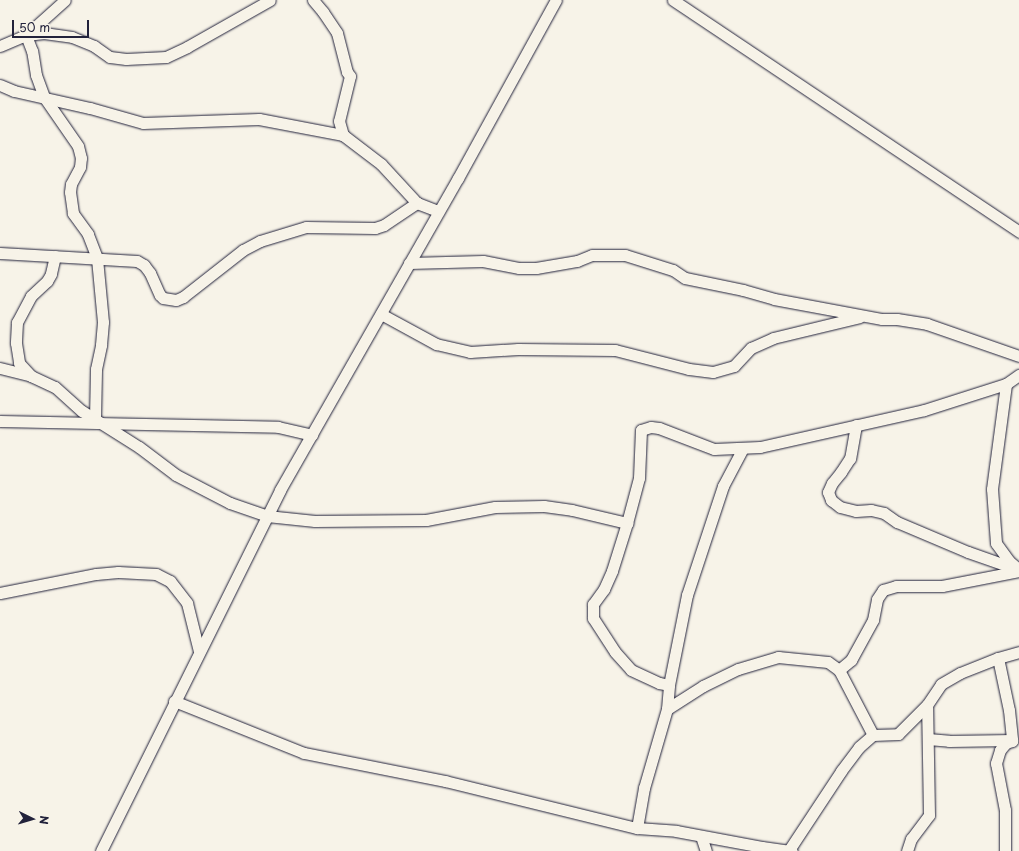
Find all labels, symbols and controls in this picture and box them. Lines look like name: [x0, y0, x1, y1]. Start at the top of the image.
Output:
scale bar: [14, 12, 91, 38]
text: 50 m: [19, 18, 50, 36]
north arrow: [12, 799, 52, 839]
text: N: [36, 815, 53, 825]

